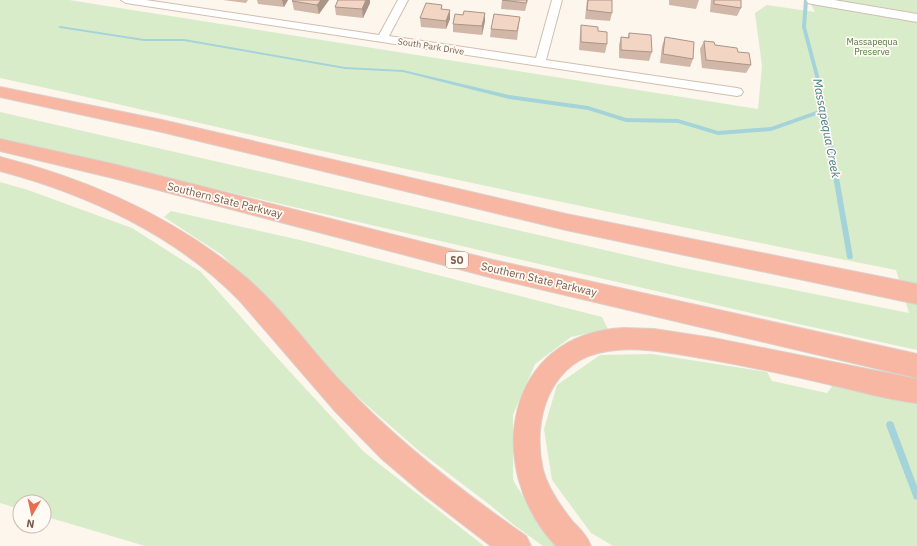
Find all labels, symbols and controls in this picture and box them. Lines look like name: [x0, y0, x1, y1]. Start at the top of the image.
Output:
street label: South Park Drive: [397, 35, 465, 57]
park label: Massapequa Preserve: [847, 36, 898, 57]
water label: Massapequa Creek: [810, 77, 844, 180]
street label: Southern State Parkway: [166, 179, 285, 221]
road number: SO: [446, 252, 468, 268]
street label: Southern State Parkway: [480, 259, 599, 299]
north arrow: [12, 494, 52, 534]
text: N: [25, 516, 35, 531]

